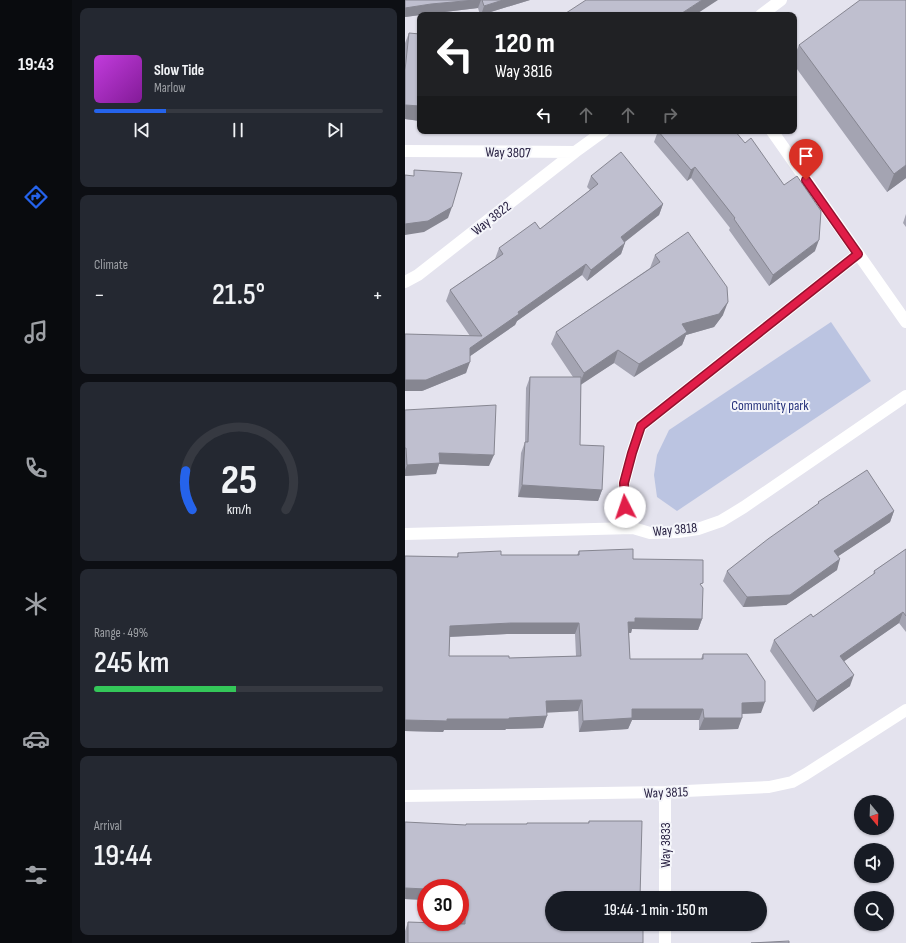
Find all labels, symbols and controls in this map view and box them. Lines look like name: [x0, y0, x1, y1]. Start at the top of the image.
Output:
text: 120 m: [495, 27, 555, 60]
icon: left: [429, 28, 481, 80]
text: 19:43: [18, 54, 54, 75]
text: Slow Tide: [154, 61, 204, 80]
text: Way 3816: [495, 61, 552, 82]
text: Marlow: [154, 80, 186, 96]
icon: left: [533, 104, 555, 126]
icon: ahead: [575, 104, 597, 126]
icon: ahead: [617, 104, 639, 126]
icon: right: [659, 104, 681, 126]
icon: previous: [131, 119, 153, 141]
icon: pause: [227, 119, 249, 141]
icon: next: [324, 119, 346, 141]
pin: [789, 139, 823, 180]
street label: Way 3807: [485, 144, 531, 161]
icon: arrive: [795, 145, 817, 167]
icon: directions: [22, 183, 50, 211]
street label: Way 3822: [468, 198, 515, 239]
text: Climate: [94, 257, 128, 273]
text: 21.5°: [212, 277, 265, 313]
text: −: [94, 282, 105, 309]
text: +: [372, 282, 383, 309]
icon: music: [22, 318, 50, 346]
park label: Community park: [731, 397, 809, 414]
icon: phone: [22, 454, 50, 482]
text: 25: [220, 455, 257, 504]
position arrow: [604, 486, 646, 528]
text: km/h: [226, 500, 251, 517]
street label: Way 3818: [652, 519, 698, 540]
icon: climate: [22, 590, 50, 618]
text: Range · 49%: [94, 625, 148, 641]
text: 245 km: [94, 645, 169, 681]
icon: car: [22, 725, 50, 753]
street label: Way 3815: [644, 783, 689, 802]
north arrow: [854, 795, 894, 835]
map controls: [854, 795, 894, 931]
text: Arrival: [94, 818, 122, 834]
street label: Way 3833: [657, 822, 674, 868]
text: 19:44: [94, 838, 152, 874]
button: sound: [854, 843, 894, 883]
icon: filters: [22, 861, 50, 889]
speed limit sign: 30: [417, 879, 469, 931]
button: search: [854, 891, 894, 931]
text: 19:44 · 1 min · 150 m: [604, 901, 708, 920]

